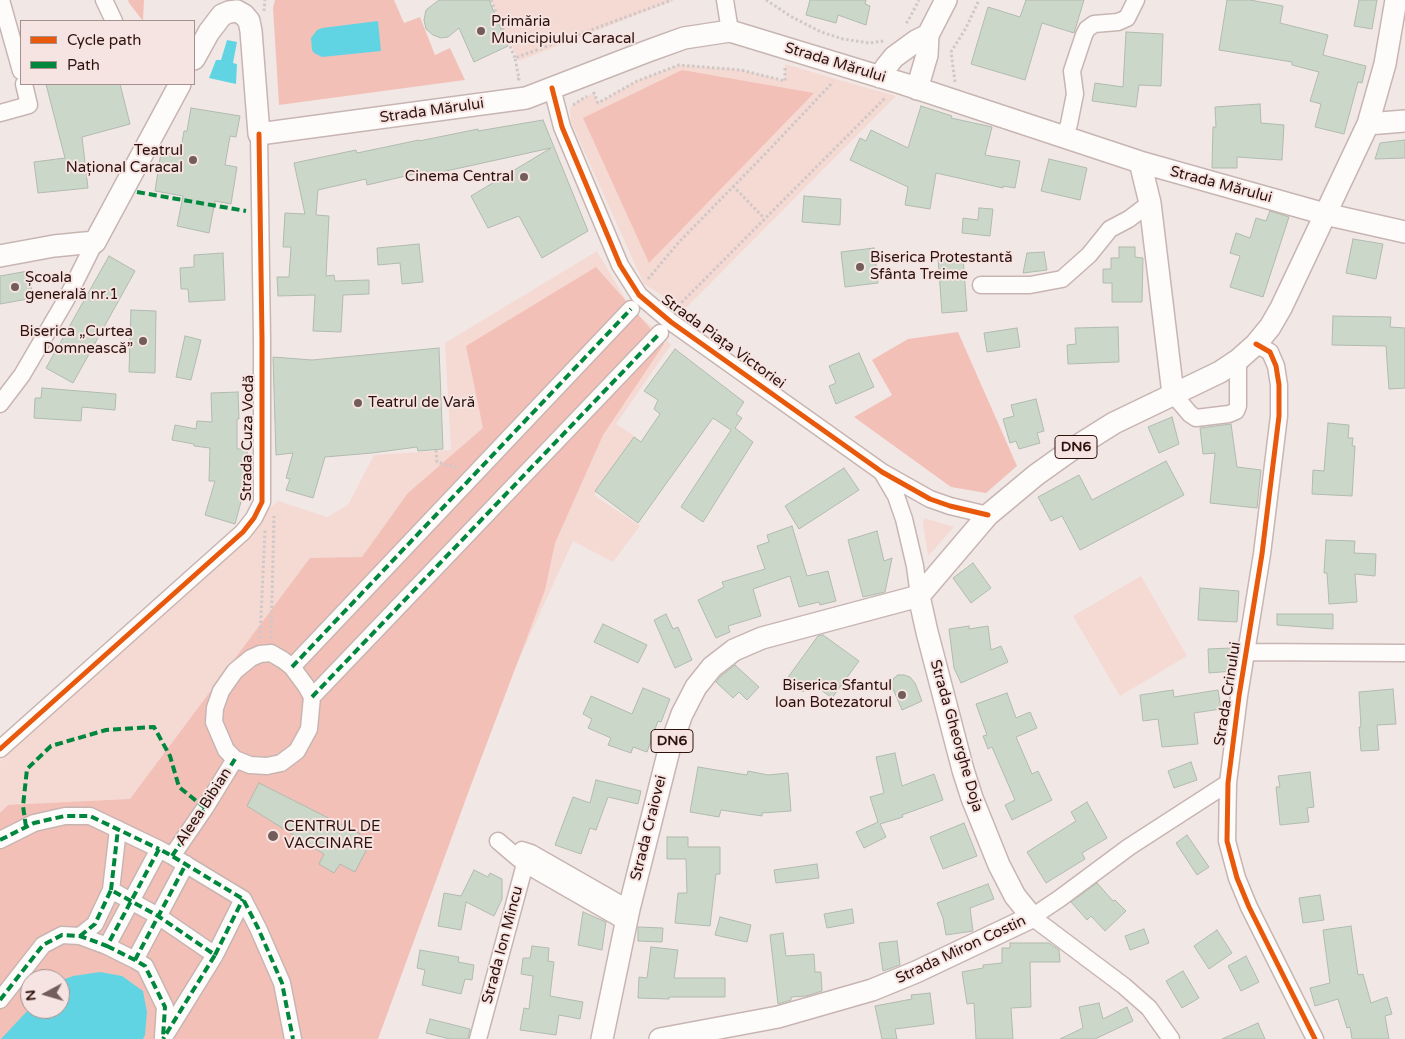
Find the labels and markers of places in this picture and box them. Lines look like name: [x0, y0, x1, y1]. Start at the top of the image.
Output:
place label: Primăria Municipiului Caracal: [491, 13, 635, 48]
marker: Primăria Municipiului Caracal: [475, 25, 487, 37]
place label: Teatrul Național Caracal: [66, 142, 183, 177]
marker: Teatrul Național Caracal: [187, 154, 199, 166]
place label: Cinema Central: [405, 168, 514, 186]
marker: Cinema Central: [518, 171, 530, 183]
place label: Biserica Protestantă Sfânta Treime: [870, 249, 1013, 284]
marker: Biserica Protestantă Sfânta Treime: [854, 261, 866, 273]
place label: Școala generală nr.1: [25, 269, 119, 304]
marker: Școala generală nr.1: [9, 281, 21, 293]
place label: Biserica „Curtea Domnească”: [20, 323, 133, 358]
marker: Biserica „Curtea Domnească”: [137, 335, 149, 347]
place label: Teatrul de Vară: [368, 394, 475, 412]
marker: Teatrul de Vară: [352, 397, 364, 409]
place label: Biserica Sfantul Ioan Botezatorul: [775, 677, 892, 712]
marker: Biserica Sfantul Ioan Botezatorul: [896, 689, 908, 701]
place label: CENTRUL DE VACCINARE: [284, 818, 381, 853]
marker: CENTRUL DE VACCINARE: [266, 829, 280, 843]

